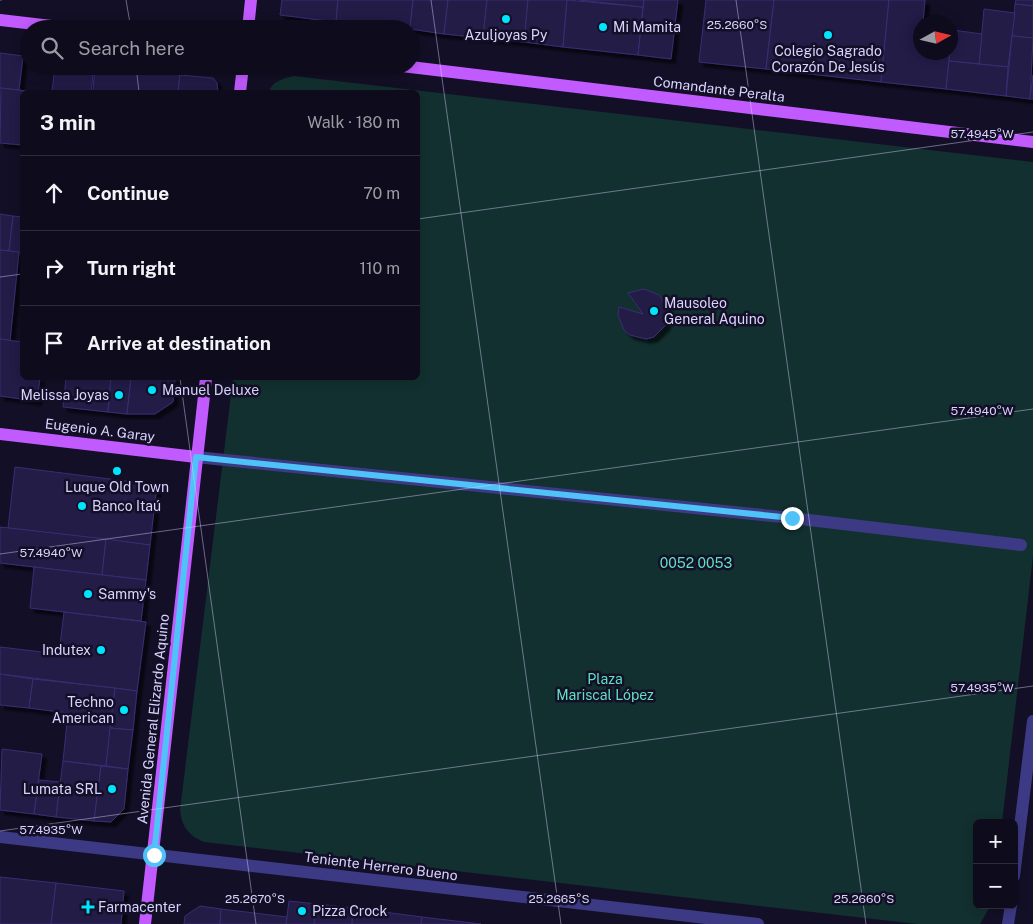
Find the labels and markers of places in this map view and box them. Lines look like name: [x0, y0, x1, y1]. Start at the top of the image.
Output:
marker: Azuljoyas Py: [500, 13, 512, 25]
place label: Mi Mamita: [613, 19, 681, 35]
marker: Mi Mamita: [597, 21, 609, 33]
place label: Azuljoyas Py: [465, 27, 548, 43]
marker: Colegio Sagrado Corazón De Jesús: [822, 29, 834, 41]
place label: Colegio Sagrado Corazón De Jesús: [771, 43, 885, 75]
place label: Mausoleo General Aquino: [664, 295, 765, 327]
marker: Mausoleo General Aquino: [648, 305, 660, 317]
place label: Manuel Deluxe: [162, 382, 259, 398]
marker: Manuel Deluxe: [146, 384, 158, 396]
place label: Melissa Joyas: [20, 387, 109, 403]
marker: Melissa Joyas: [113, 389, 125, 401]
marker: Luque Old Town: [111, 465, 123, 477]
place label: Luque Old Town: [65, 479, 169, 495]
place label: Banco Itaú: [92, 498, 161, 514]
marker: Banco Itaú: [76, 500, 88, 512]
place label: Sammy's: [98, 586, 156, 602]
marker: Sammy's: [82, 588, 94, 600]
place label: Indutex: [42, 642, 91, 658]
marker: Indutex: [95, 644, 107, 656]
place label: Techno American: [52, 694, 114, 726]
marker: Techno American: [118, 704, 130, 716]
place label: Lumata SRL: [23, 781, 102, 797]
marker: Lumata SRL: [106, 783, 118, 795]
place label: Farmacenter: [98, 899, 181, 915]
marker: Farmacenter: [82, 901, 94, 913]
place label: Pizza Crock: [312, 903, 388, 919]
marker: Pizza Crock: [296, 905, 308, 917]

